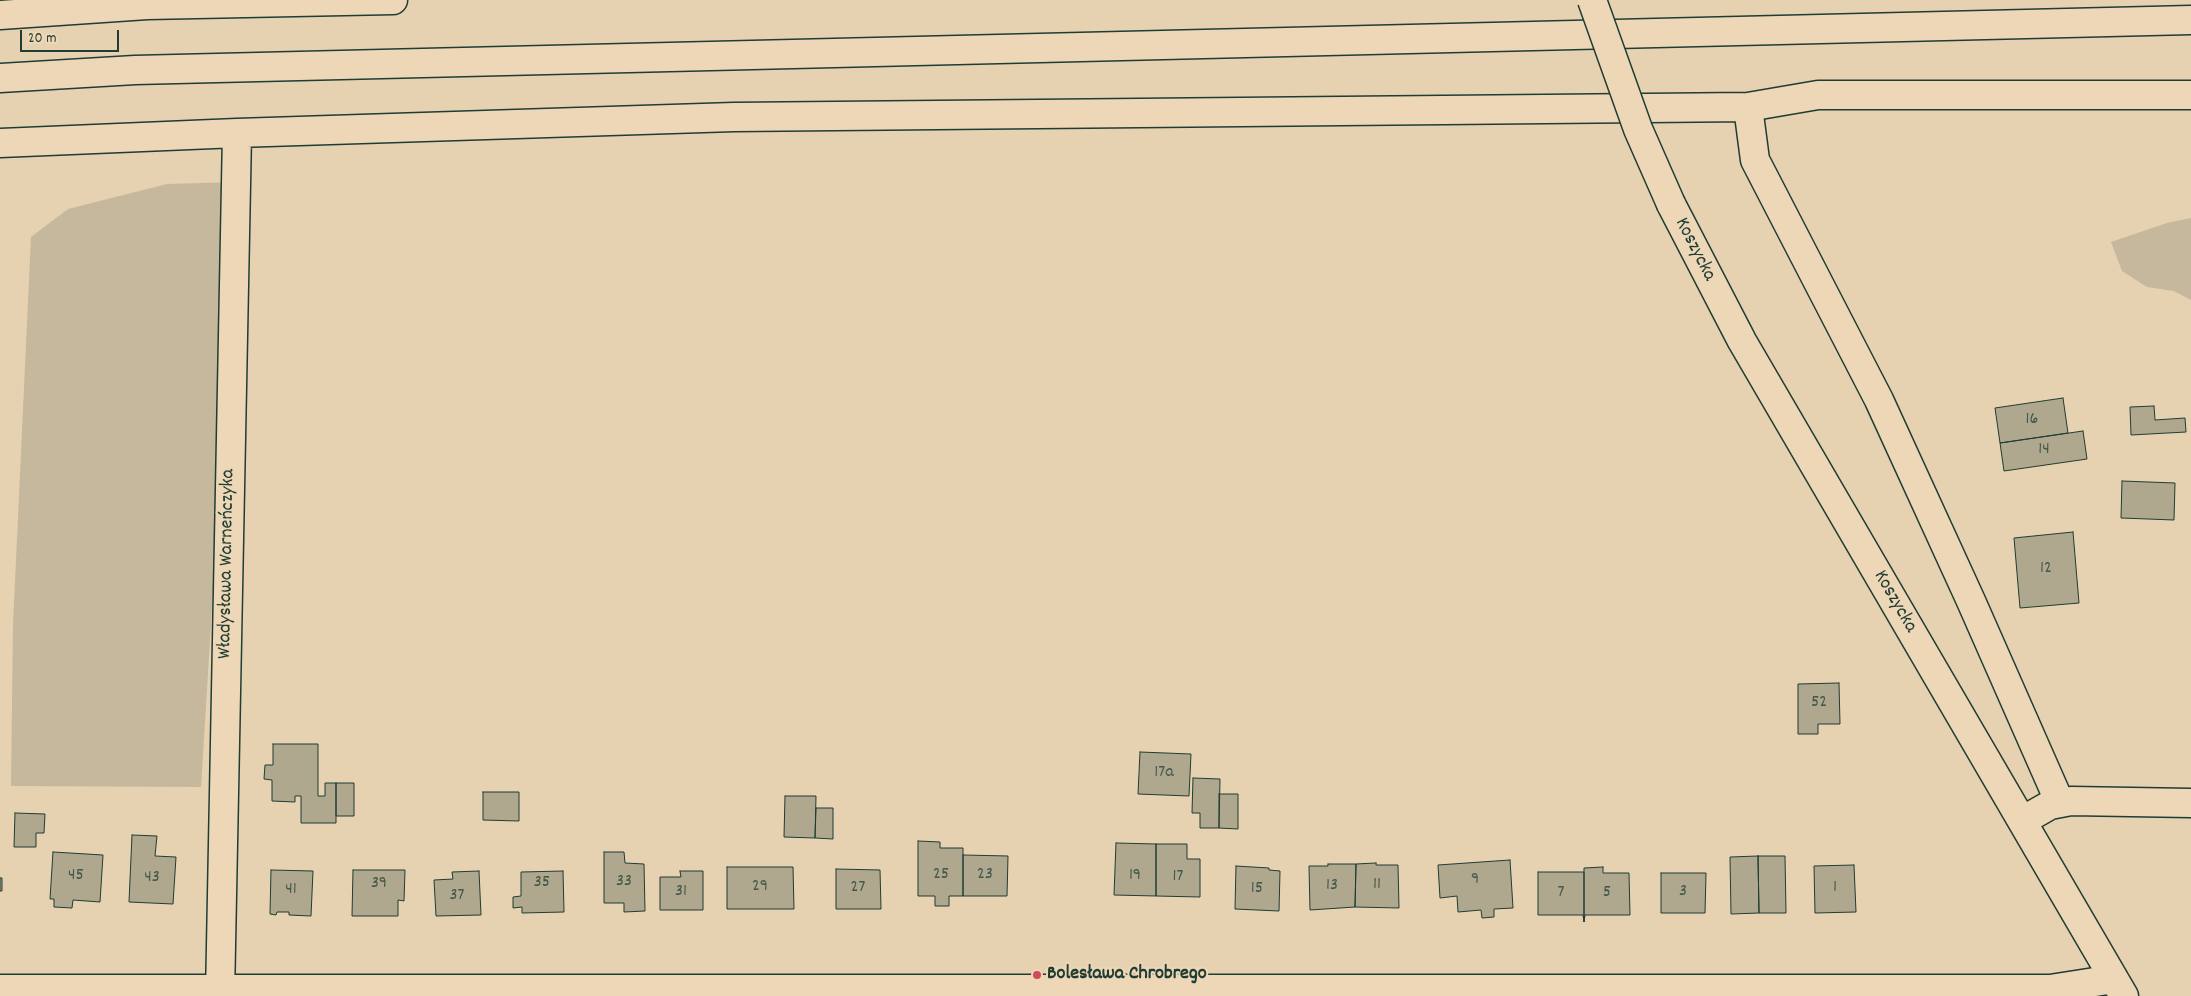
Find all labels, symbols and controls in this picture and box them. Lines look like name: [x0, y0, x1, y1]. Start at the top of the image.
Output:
scale bar: [22, 20, 121, 52]
text: 20 m: [28, 28, 56, 50]
street label: Koszycka: [1668, 214, 1720, 286]
house number: 16: [2026, 410, 2038, 432]
house number: 14: [2038, 440, 2050, 462]
street label: Władysława Warneńczyka: [214, 469, 242, 659]
house number: 12: [2040, 559, 2052, 581]
street label: Koszycka: [1867, 567, 1921, 637]
house number: 52: [1811, 693, 1827, 715]
house number: 17a: [1154, 763, 1174, 785]
house number: 25: [933, 865, 949, 887]
house number: 23: [977, 865, 993, 887]
house number: 45: [68, 866, 84, 888]
house number: 19: [1129, 866, 1141, 888]
house number: 17: [1173, 867, 1183, 889]
house number: 43: [144, 868, 160, 890]
house number: 9: [1471, 870, 1479, 892]
house number: 33: [616, 872, 632, 894]
house number: 35: [534, 873, 550, 895]
house number: 39: [371, 874, 387, 896]
house number: 11: [1373, 875, 1381, 897]
house number: 13: [1326, 876, 1338, 898]
house number: 29: [752, 877, 768, 899]
house number: 27: [851, 878, 865, 900]
house number: 1: [1833, 878, 1837, 900]
house number: 15: [1251, 879, 1263, 901]
house number: 41: [285, 880, 297, 902]
house number: 31: [675, 882, 687, 904]
house number: 3: [1679, 882, 1687, 904]
house number: 7: [1558, 883, 1564, 905]
house number: 5: [1603, 883, 1611, 905]
house number: 37: [450, 886, 464, 908]
place label: Bolesława Chrobrego: [1047, 963, 1207, 987]
marker: Bolesława Chrobrego: [1031, 969, 1043, 981]

